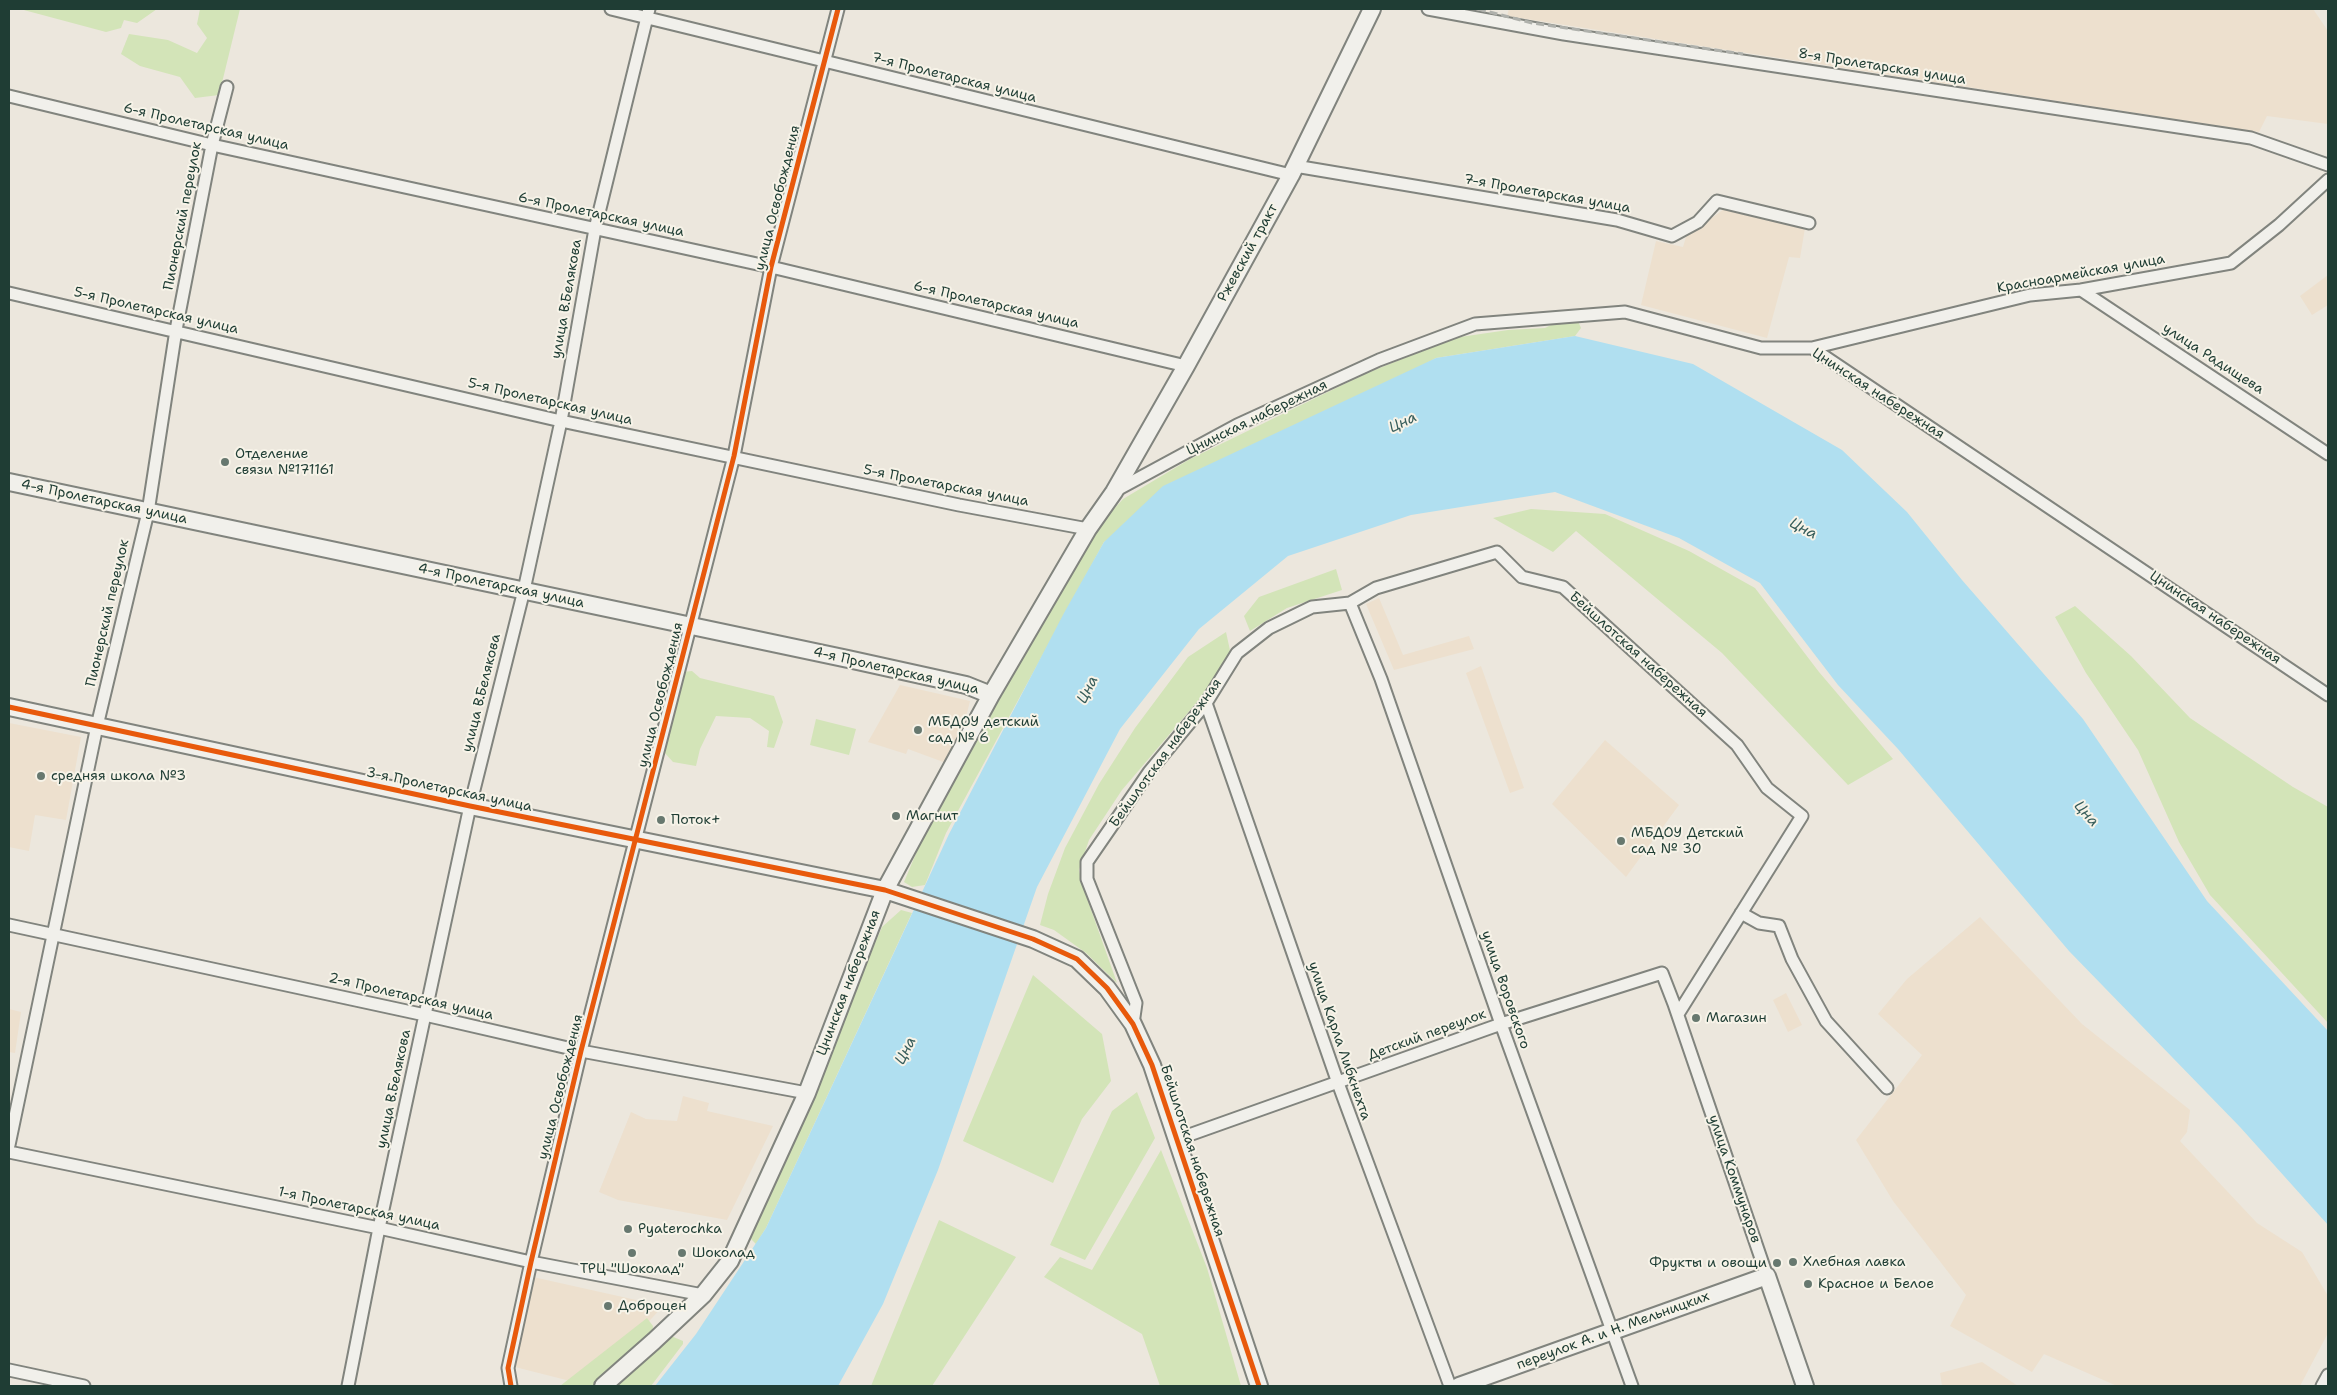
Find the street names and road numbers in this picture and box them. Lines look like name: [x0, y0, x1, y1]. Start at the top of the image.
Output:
street label: 8-я Пролетарская улица: [1797, 45, 1967, 89]
street label: 7-я Пролетарская улица: [870, 49, 1038, 107]
street label: 6-я Пролетарская улица: [122, 100, 290, 154]
street label: улица Освобождения: [752, 124, 804, 272]
street label: Пионерский переулок: [160, 140, 206, 292]
street label: 7-я Пролетарская улица: [1462, 171, 1632, 217]
street label: 6-я Пролетарская улица: [516, 189, 686, 241]
street label: Ржевский тракт: [1214, 201, 1282, 305]
street label: улица В.Белякова: [548, 238, 586, 360]
street label: Красноармейская улица: [1996, 251, 2166, 297]
street label: 6-я Пролетарская улица: [912, 278, 1080, 332]
street label: 5-я Пролетарская улица: [72, 284, 240, 338]
street label: улица Радищева: [2159, 320, 2267, 398]
street label: Цнинская набережная: [1809, 345, 1947, 443]
street label: 5-я Пролетарская улица: [466, 375, 634, 429]
street label: Цнинская набережная: [1184, 377, 1330, 459]
street label: 5-я Пролетарская улица: [862, 462, 1030, 510]
street label: 4-я Пролетарская улица: [19, 476, 189, 528]
street label: Пионерский переулок: [83, 538, 133, 688]
street label: 4-я Пролетарская улица: [416, 560, 586, 612]
street label: Цнинская набережная: [2146, 568, 2284, 668]
street label: Бейшлотская набережная: [1566, 589, 1710, 721]
street label: улица Освобождения: [635, 621, 687, 769]
street label: улица В.Белякова: [459, 632, 505, 754]
street label: 4-я Пролетарская улица: [811, 644, 981, 698]
street label: Бейшлотская набережная: [1106, 675, 1226, 831]
street label: 3-я Пролетарская улица: [364, 764, 534, 816]
street label: Цнинская набережная: [813, 908, 885, 1058]
street label: улица Воровского: [1477, 929, 1533, 1051]
street label: улица Карла Либкнехта: [1304, 959, 1374, 1123]
street label: 2-я Пролетарская улица: [327, 970, 495, 1024]
street label: Детский переулок: [1366, 1006, 1488, 1064]
street label: улица Освобождения: [535, 1013, 587, 1161]
street label: улица В.Белякова: [373, 1028, 415, 1150]
street label: Бейшлотская набережная: [1156, 1063, 1228, 1239]
street label: улица Коммунаров: [1704, 1113, 1764, 1245]
street label: 1-я Пролетарская улица: [276, 1184, 442, 1234]
street label: переулок А. и Н. Мельницких: [1514, 1288, 1712, 1374]

